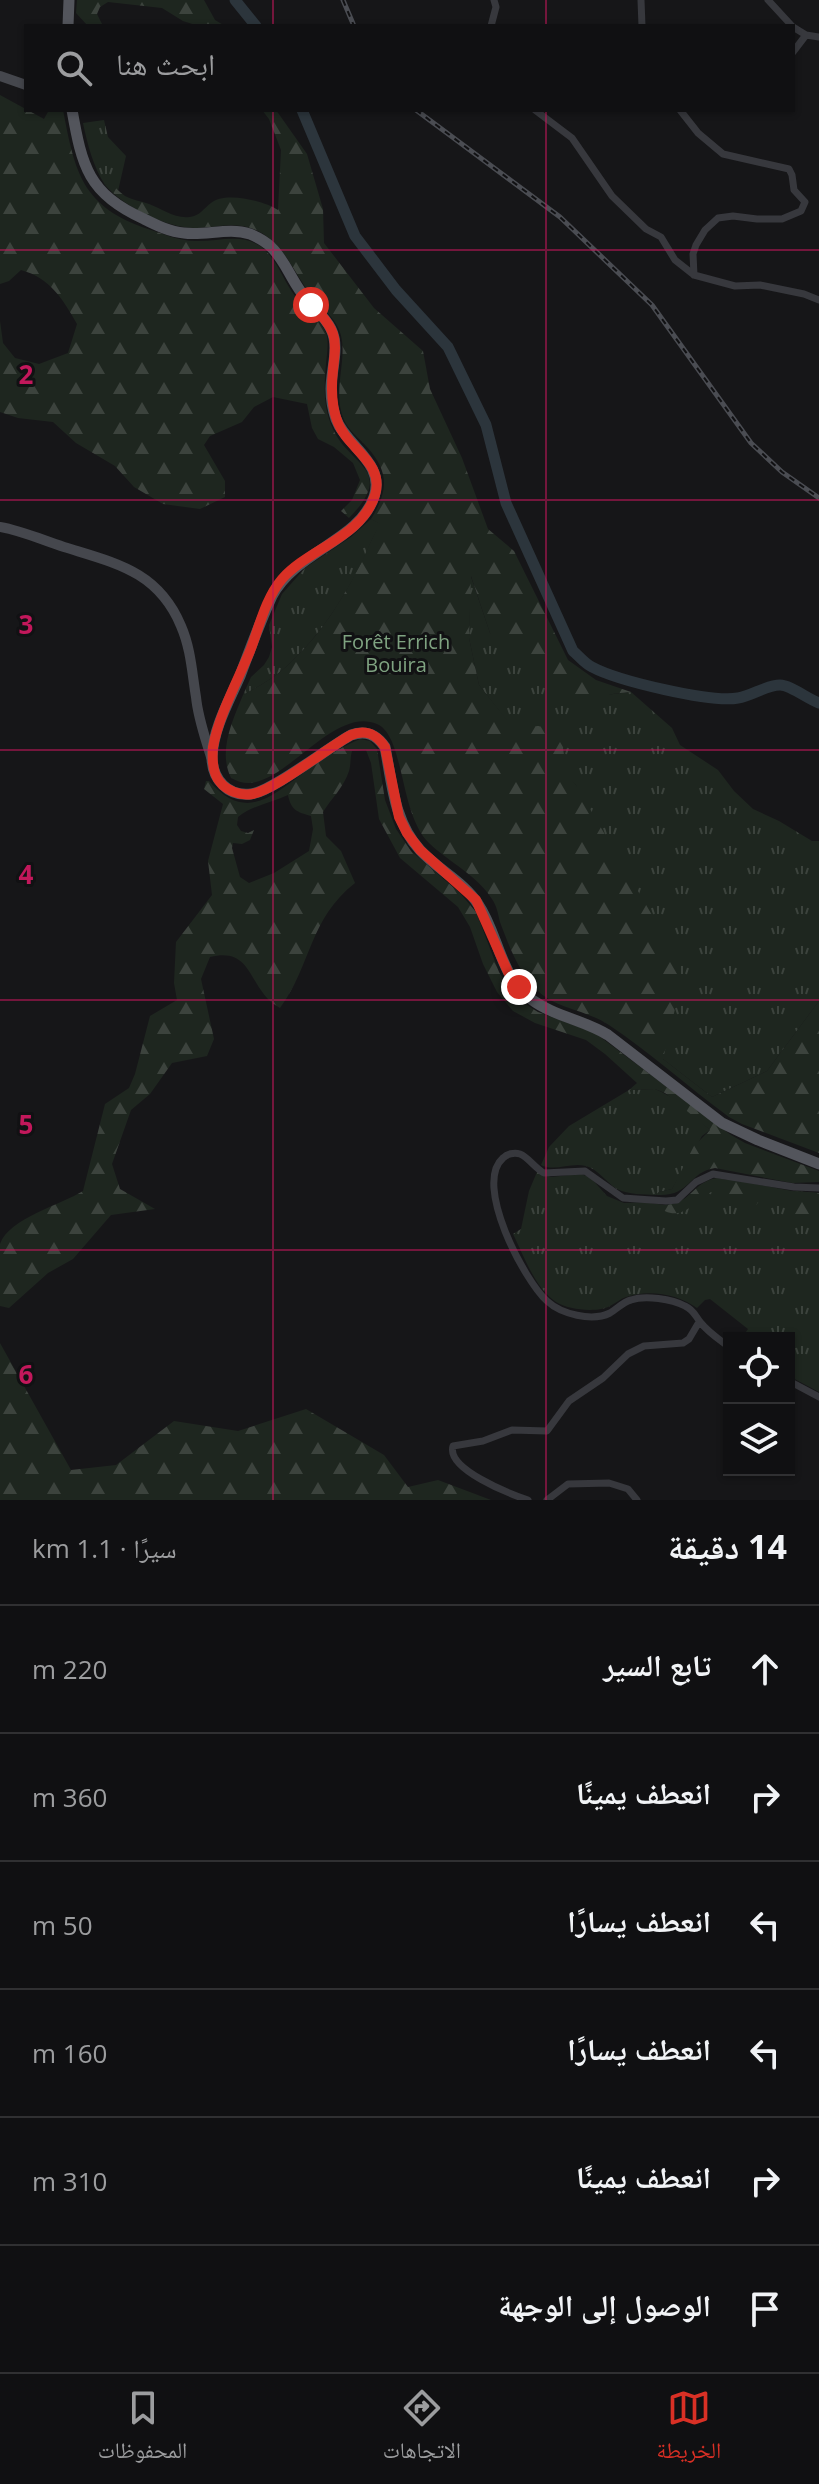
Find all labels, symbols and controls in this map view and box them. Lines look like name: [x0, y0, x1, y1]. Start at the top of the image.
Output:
search box: [24, 24, 795, 112]
text: ابحث هنا: [116, 43, 215, 84]
icon: search: [52, 46, 96, 90]
route start: [293, 287, 329, 323]
text: 2: [19, 356, 34, 392]
text: 3: [19, 606, 33, 642]
park label: Forêt Errich Bouira: [342, 628, 450, 678]
text: 4: [19, 856, 34, 892]
route end: [501, 969, 537, 1005]
text: 5: [19, 1106, 33, 1142]
map controls: [723, 1332, 795, 1476]
button: locate: [723, 1332, 795, 1404]
text: 6: [19, 1356, 34, 1392]
button: layers: [723, 1404, 795, 1476]
text: 14 دقيقة: [668, 1523, 787, 1569]
text: سيرًا · 1.1 km: [32, 1530, 177, 1566]
text: تابع السير: [603, 1644, 711, 1685]
icon: ahead: [743, 1647, 787, 1691]
text: 220 m: [32, 1651, 107, 1687]
text: انعطف يمينًا: [576, 1772, 711, 1813]
icon: right: [743, 1775, 787, 1819]
text: 360 m: [32, 1779, 107, 1815]
text: انعطف يسارًا: [567, 1900, 711, 1941]
icon: left: [743, 1903, 787, 1947]
text: 50 m: [32, 1907, 93, 1943]
text: انعطف يسارًا: [567, 2028, 711, 2069]
icon: left: [743, 2031, 787, 2075]
text: 160 m: [32, 2035, 107, 2071]
text: انعطف يمينًا: [576, 2156, 711, 2197]
icon: right: [743, 2159, 787, 2203]
text: 310 m: [32, 2163, 107, 2199]
text: الوصول إلى الوجهة: [498, 2284, 711, 2325]
icon: arrive: [743, 2287, 787, 2331]
tab: المحفوظات: [98, 2386, 187, 2472]
tab: الاتجاهات: [383, 2386, 461, 2472]
tab: الخريطة: [656, 2386, 721, 2472]

